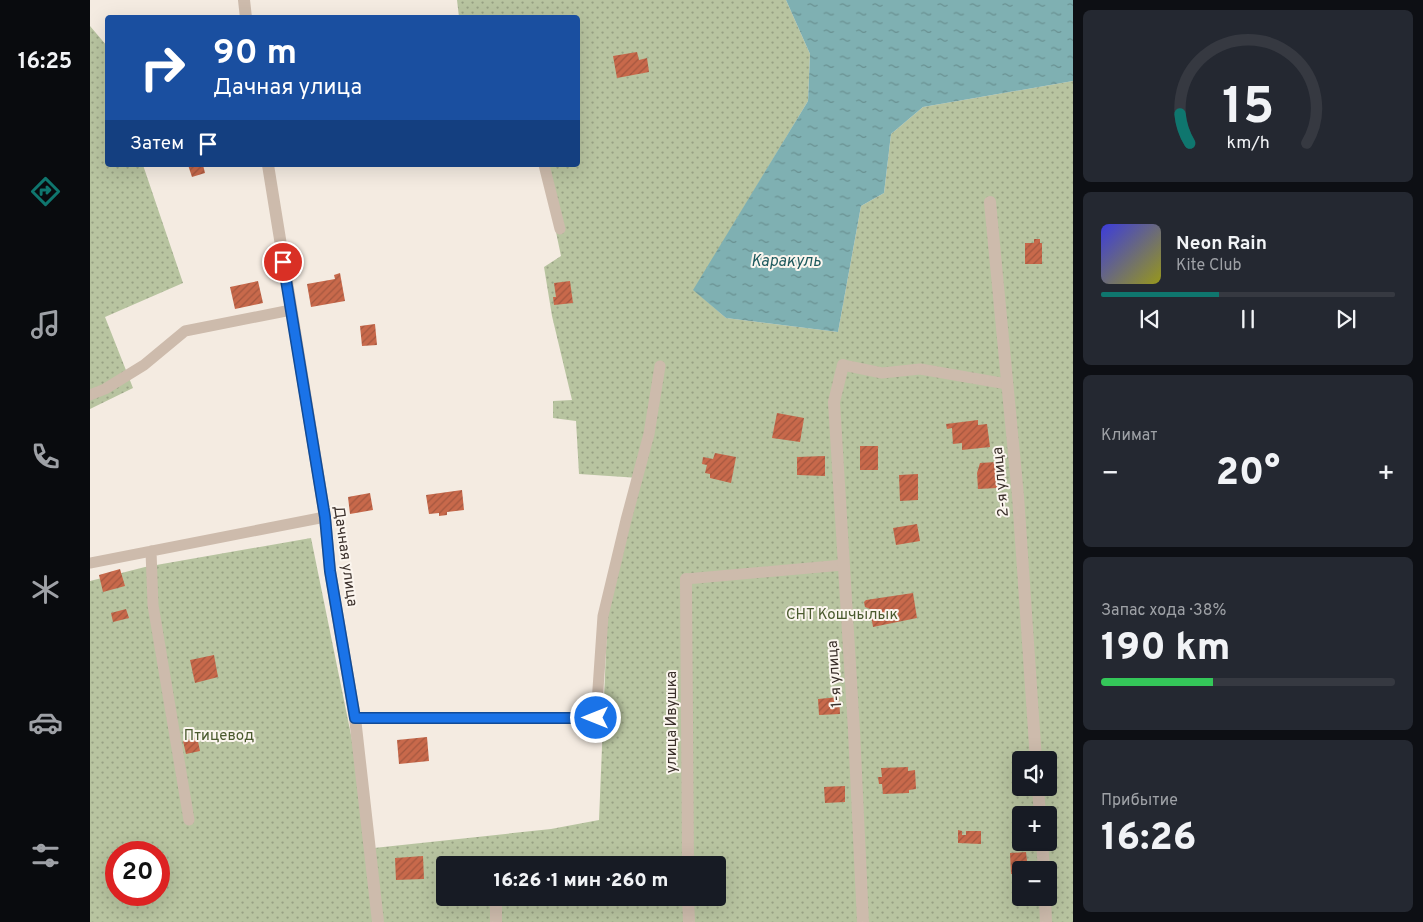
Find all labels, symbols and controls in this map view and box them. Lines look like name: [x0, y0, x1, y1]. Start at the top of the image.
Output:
text: 90 m: [213, 32, 297, 76]
icon: right: [130, 35, 195, 100]
text: 16:25: [18, 49, 72, 76]
text: Дачная улица: [213, 75, 362, 102]
text: 15: [1222, 76, 1274, 142]
icon: arrive: [194, 130, 222, 158]
text: Затем: [130, 132, 184, 156]
text: km/h: [1226, 132, 1270, 155]
icon: directions: [28, 174, 63, 209]
text: Neon Rain: [1176, 232, 1267, 256]
pin: [262, 241, 304, 283]
icon: arrive: [269, 248, 297, 276]
water label: Каракуль: [751, 252, 821, 272]
text: Kite Club: [1176, 256, 1241, 276]
icon: previous: [1136, 305, 1164, 333]
icon: pause: [1234, 305, 1262, 333]
icon: next: [1332, 305, 1360, 333]
icon: music: [28, 307, 63, 342]
text: Климат: [1101, 426, 1158, 446]
icon: phone: [28, 439, 63, 474]
street label: 2-я улица: [989, 446, 1014, 518]
text: 20°: [1216, 450, 1280, 499]
text: −: [1101, 457, 1119, 493]
text: +: [1377, 457, 1395, 493]
street label: Дачная улица: [328, 505, 361, 608]
icon: climate: [28, 572, 63, 607]
text: Запас хода · 38%: [1101, 601, 1226, 621]
park label: СНТ Кошчылык: [786, 606, 898, 625]
text: 190 km: [1101, 625, 1231, 674]
street label: 1-я улица: [824, 640, 847, 708]
street label: улица Ивушка: [663, 671, 682, 773]
position arrow: [569, 691, 621, 743]
icon: car: [28, 705, 63, 740]
park label: Птицевод: [184, 727, 254, 746]
map controls: [1012, 751, 1057, 906]
button: sound: [1012, 751, 1057, 796]
text: Прибытие: [1101, 791, 1178, 811]
button: +: [1012, 806, 1057, 851]
text: 16:26: [1101, 815, 1196, 864]
icon: filters: [28, 838, 63, 873]
speed limit sign: 20: [105, 841, 170, 906]
button: −: [1012, 861, 1057, 906]
text: 16:26 · 1 мин · 260 m: [494, 869, 668, 893]

